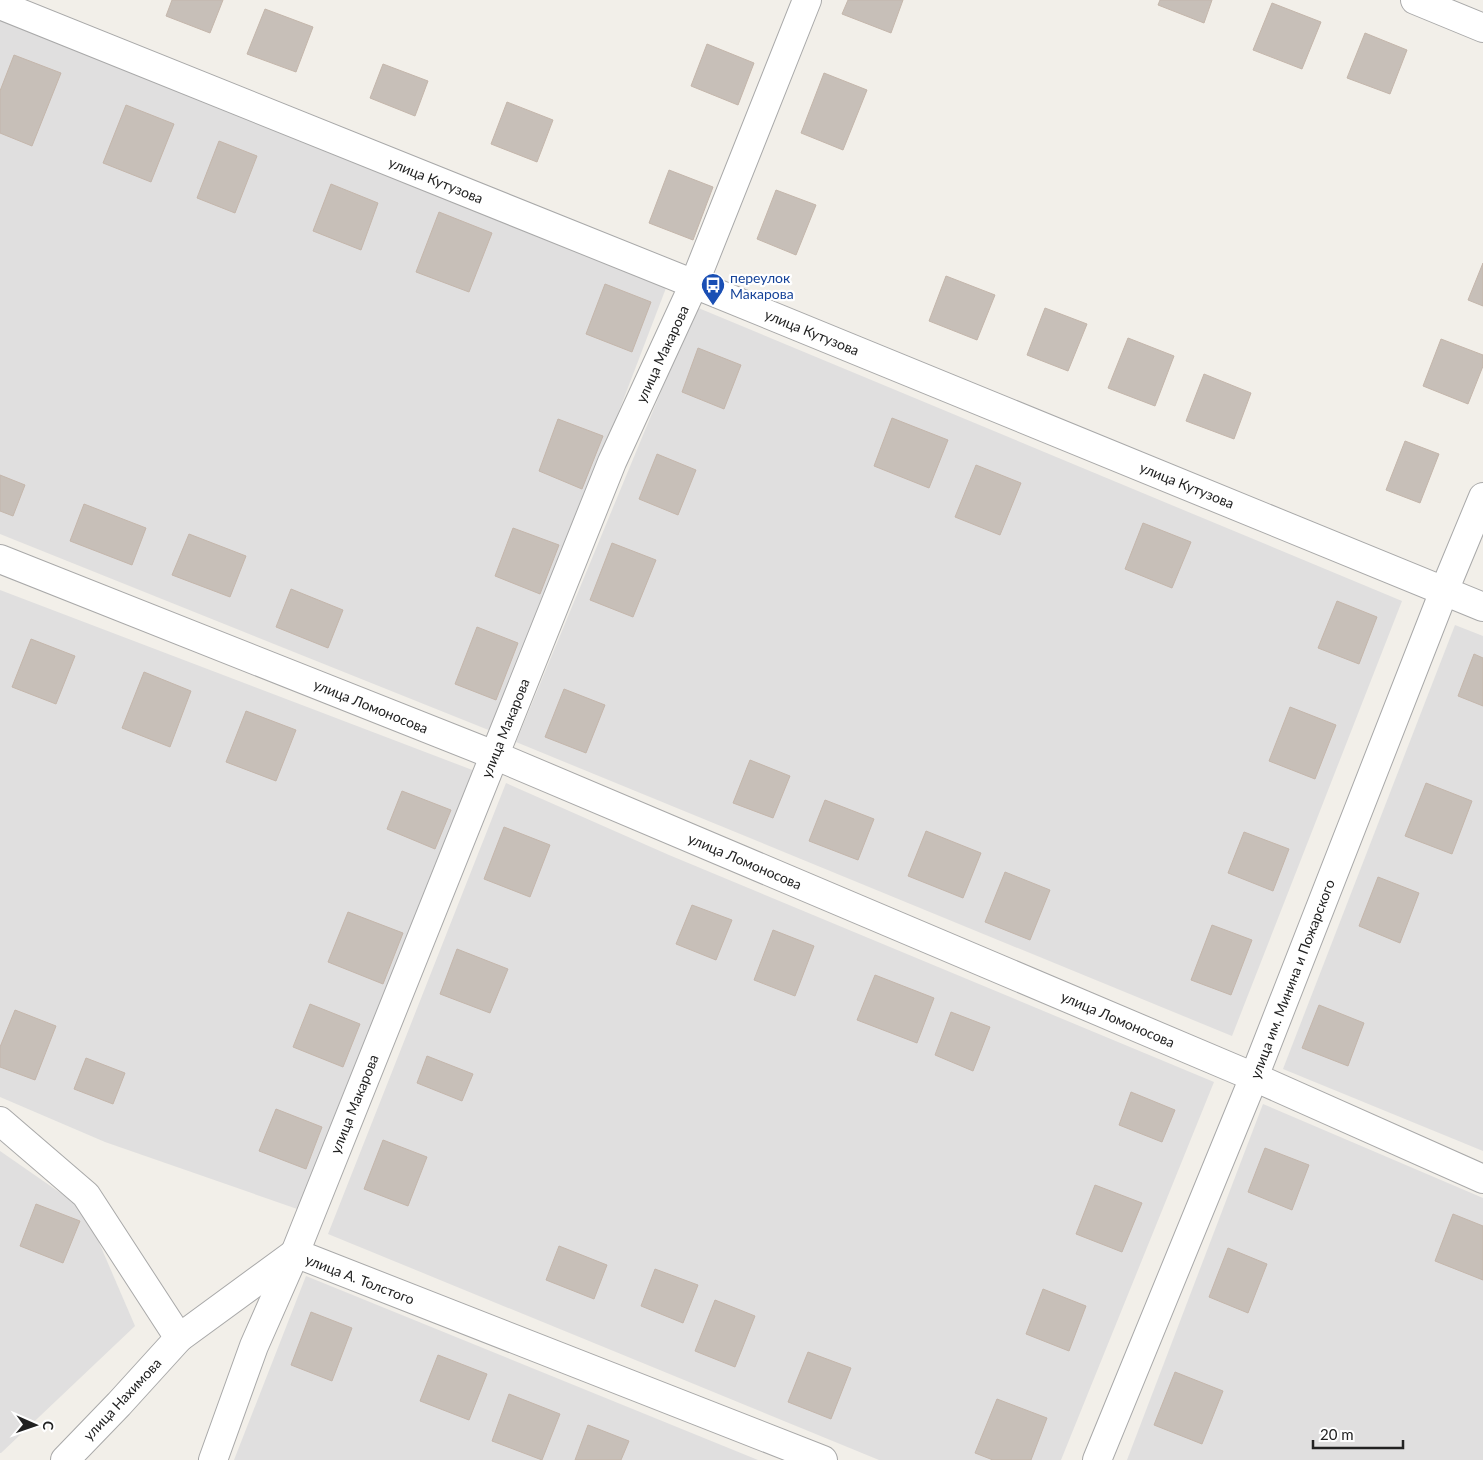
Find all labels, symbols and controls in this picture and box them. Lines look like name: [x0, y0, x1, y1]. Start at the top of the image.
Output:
street label: улица Кутузова: [386, 153, 486, 207]
place label: переулок Макарова: [730, 269, 794, 302]
bus stop icon: переулок Макарова: [700, 272, 726, 306]
street label: улица Макарова: [632, 303, 692, 405]
street label: улица Кутузова: [762, 305, 862, 359]
street label: улица Кутузова: [1137, 458, 1237, 512]
street label: улица Ломоносова: [311, 675, 431, 737]
street label: улица Макарова: [477, 676, 533, 780]
street label: улица Ломоносова: [686, 829, 804, 893]
street label: улица им. Минина и Пожарского: [1246, 877, 1338, 1081]
street label: улица Ломоносова: [1059, 987, 1177, 1051]
street label: улица Макарова: [326, 1052, 382, 1156]
street label: улица А. Толстого: [303, 1250, 417, 1308]
street label: улица Нахимова: [80, 1354, 164, 1444]
north arrow: [10, 1400, 60, 1450]
scale bar: [1313, 1418, 1403, 1450]
text: С: [40, 1421, 57, 1431]
text: 20 m: [1320, 1425, 1354, 1443]

